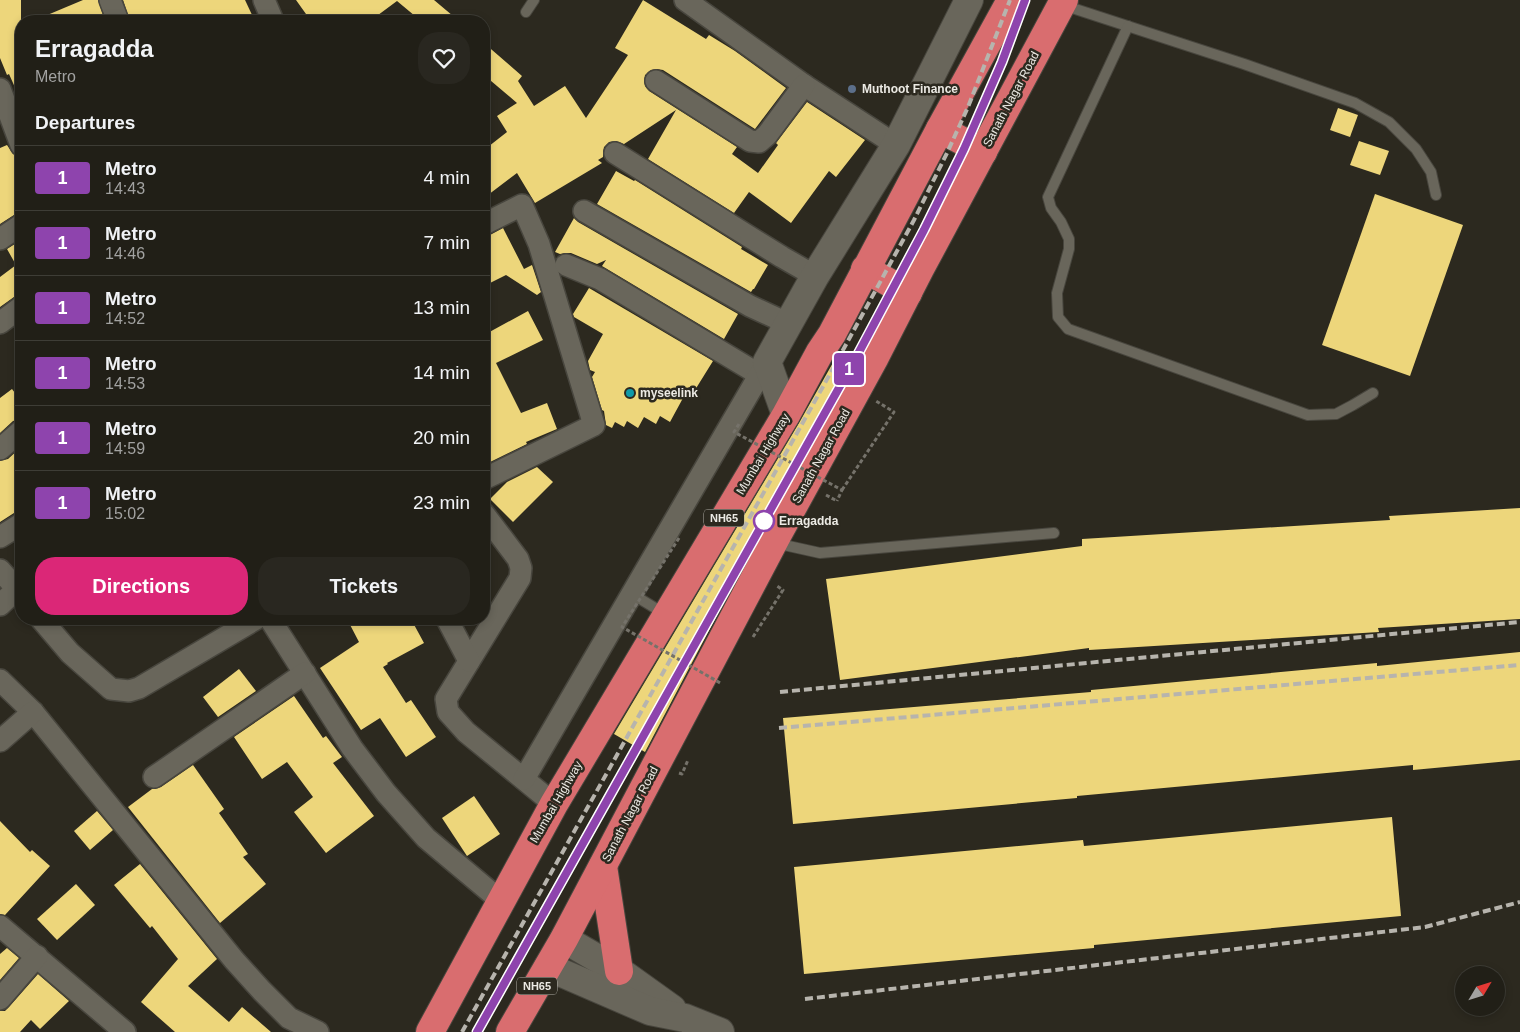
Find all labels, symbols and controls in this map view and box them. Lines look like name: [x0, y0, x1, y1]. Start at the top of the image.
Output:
button: heart: [418, 32, 470, 84]
text: Erragadda: [35, 35, 154, 62]
street label: Sanath Nagar Road: [980, 49, 1042, 149]
text: Metro: [35, 68, 76, 85]
place label: Muthoot Finance: [862, 82, 958, 96]
marker: Muthoot Finance: [846, 83, 858, 95]
text: Departures: [35, 112, 135, 133]
text: Metro: [105, 158, 157, 179]
text: 4 min: [424, 167, 470, 188]
text: 1: [57, 168, 68, 188]
text: 14:43: [105, 180, 145, 197]
text: Metro: [105, 223, 157, 244]
text: 7 min: [424, 232, 470, 253]
text: 1: [57, 233, 68, 253]
text: 14:46: [105, 245, 145, 262]
text: Metro: [105, 288, 157, 309]
text: 13 min: [413, 297, 470, 318]
text: 1: [57, 298, 68, 318]
text: 14:52: [105, 310, 145, 327]
text: Metro: [105, 353, 157, 374]
line badge: 1: [833, 353, 865, 385]
text: 1: [844, 359, 854, 379]
text: 14 min: [413, 362, 470, 383]
text: 1: [57, 363, 68, 383]
text: 14:53: [105, 375, 145, 392]
place label: myseelink: [640, 386, 698, 400]
marker: myseelink: [624, 387, 636, 399]
street label: Sanath Nagar Road: [789, 406, 853, 506]
street label: Mumbai Highway: [733, 411, 793, 497]
text: Metro: [105, 418, 157, 439]
text: 20 min: [413, 427, 470, 448]
text: 1: [57, 428, 68, 448]
text: 14:59: [105, 440, 145, 457]
text: Metro: [105, 483, 157, 504]
text: 23 min: [413, 492, 470, 513]
text: 1: [57, 493, 68, 513]
text: 15:02: [105, 505, 145, 522]
road number: NH65: [704, 509, 744, 526]
marker: Erragadda: [753, 510, 775, 532]
place label: Erragadda: [779, 514, 839, 528]
button: Directions: [35, 557, 248, 615]
button: Tickets: [258, 557, 470, 615]
street label: Mumbai Highway: [527, 759, 585, 845]
street label: Sanath Nagar Road: [599, 764, 661, 864]
north arrow: [1455, 966, 1505, 1016]
map controls: [1455, 966, 1505, 1016]
road number: NH65: [517, 978, 557, 994]

